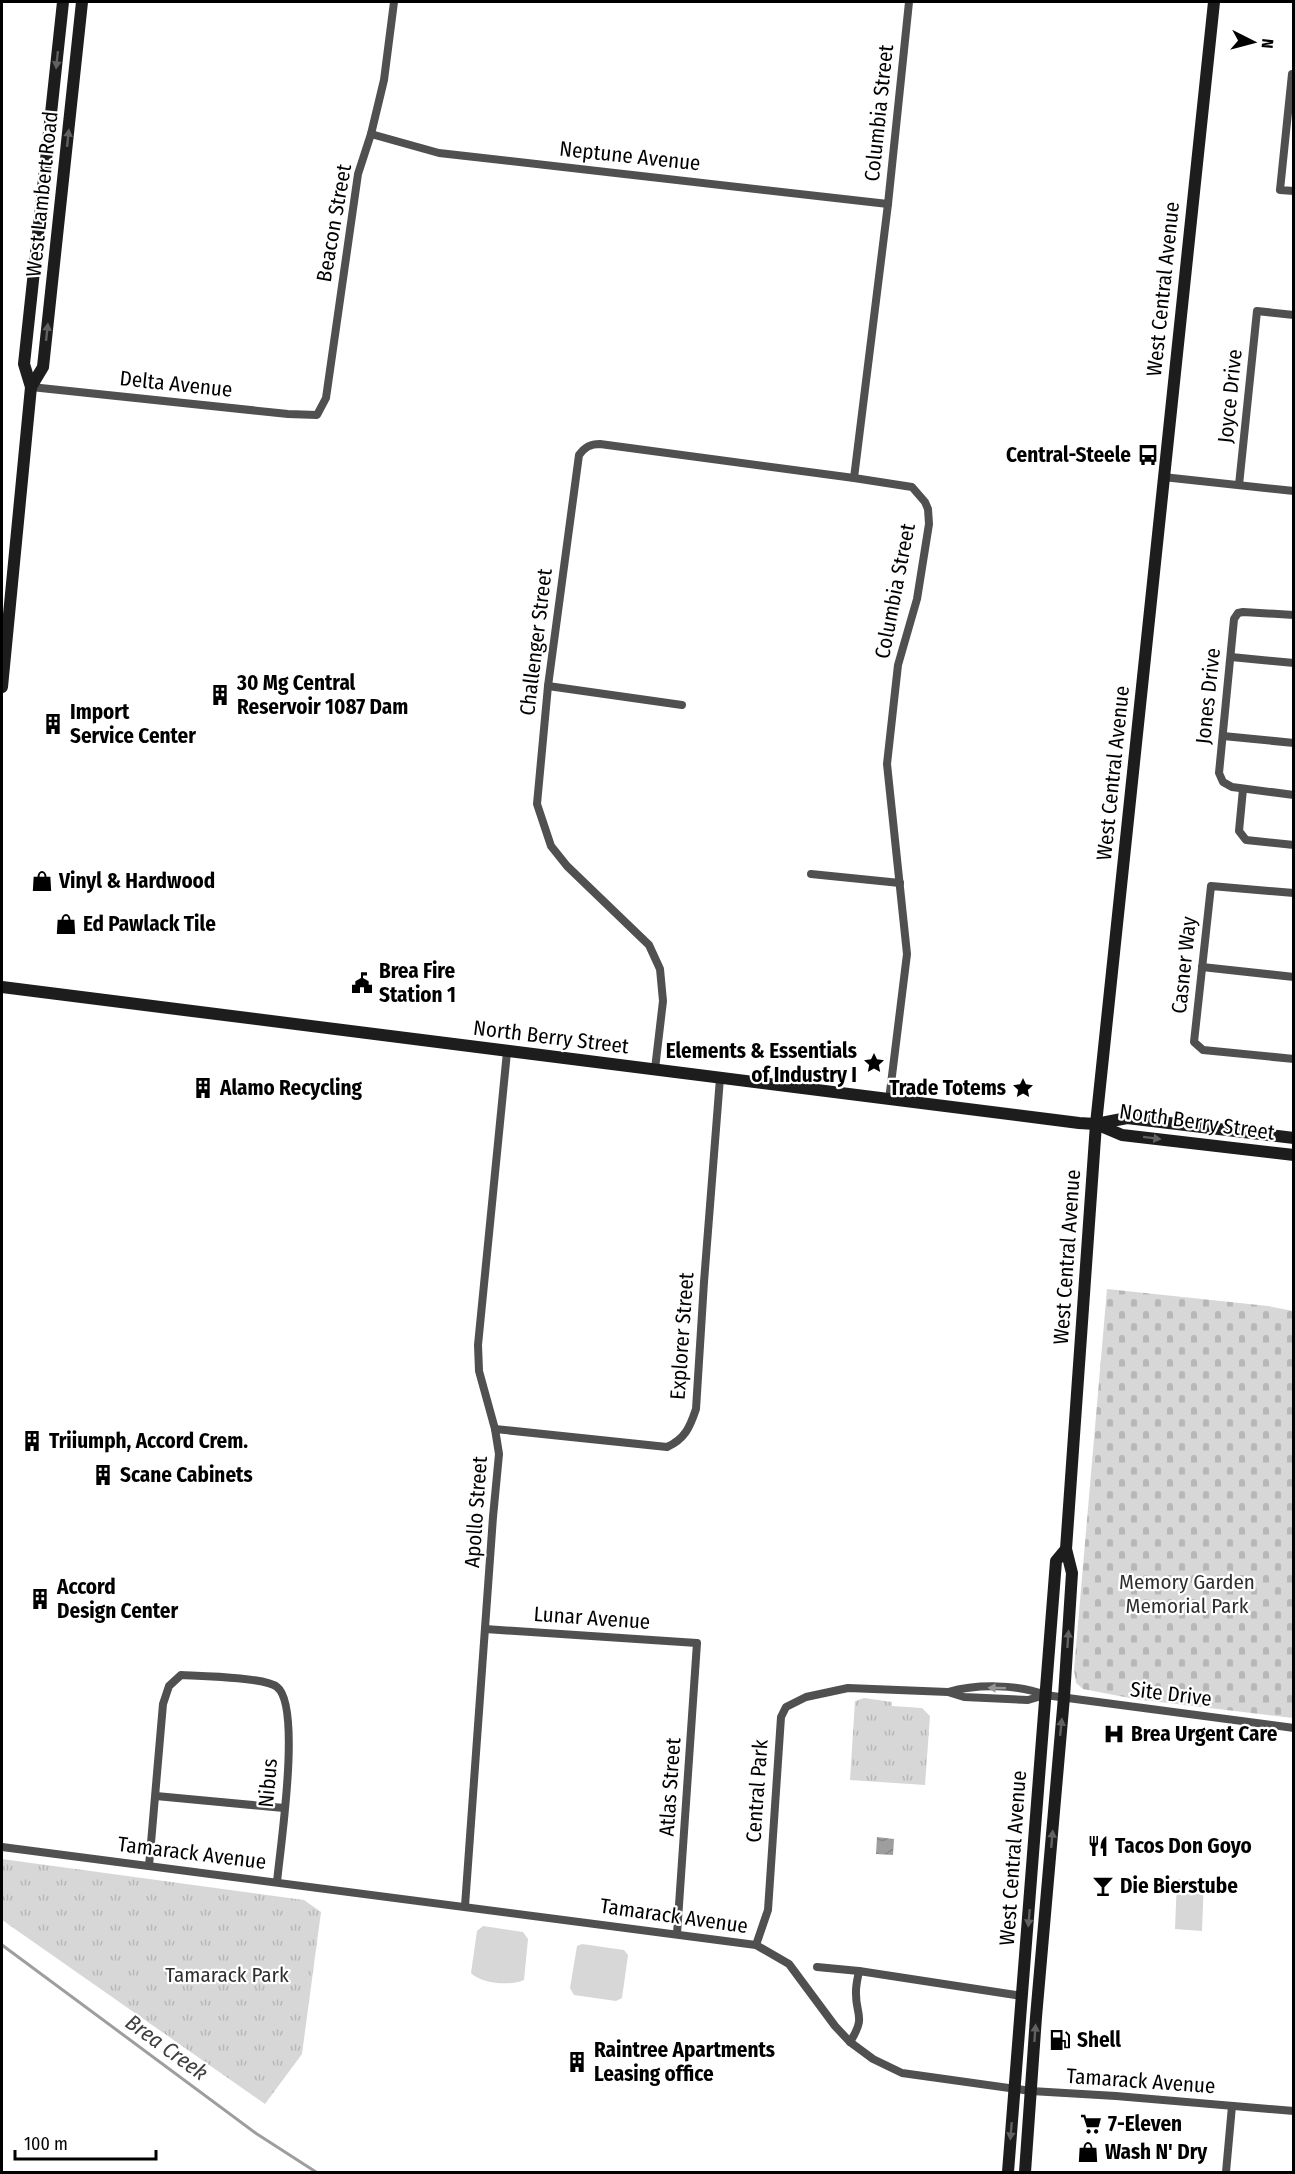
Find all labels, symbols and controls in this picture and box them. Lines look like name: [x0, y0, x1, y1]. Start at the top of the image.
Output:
north arrow: [1223, 12, 1283, 72]
text: N: [1257, 38, 1277, 49]
street label: Columbia Street: [859, 43, 899, 183]
one-way arrow: [52, 50, 62, 69]
street label: West Lambert Road: [20, 110, 64, 278]
one-way arrow: [63, 129, 72, 148]
street label: Neptune Avenue: [558, 136, 702, 176]
street label: Beacon Street: [311, 162, 357, 284]
street label: West Central Avenue: [1141, 200, 1185, 378]
one-way arrow: [42, 323, 52, 342]
street label: Joyce Drive: [1212, 348, 1248, 444]
street label: Delta Avenue: [118, 365, 234, 403]
place label: Central-Steele: [1006, 442, 1131, 468]
bus stop icon: Central-Steele: [1136, 443, 1160, 467]
street label: Columbia Street: [869, 521, 921, 661]
street label: Challenger Street: [514, 567, 558, 717]
street label: Jones Drive: [1190, 647, 1226, 745]
place label: 30 Mg Central Reservoir 1087 Dam: [236, 670, 408, 720]
building icon: 30 Mg Central Reservoir 1087 Dam: [208, 683, 232, 707]
street label: West Central Avenue: [1091, 684, 1135, 862]
place label: Import Service Center: [70, 699, 196, 749]
building icon: Import Service Center: [41, 712, 65, 736]
place label: Vinyl & Hardwood: [58, 868, 215, 894]
shop icon: Vinyl & Hardwood: [30, 869, 54, 893]
place label: Ed Pawlack Tile: [83, 911, 216, 937]
shop icon: Ed Pawlack Tile: [54, 912, 78, 936]
street label: Casner Way: [1166, 914, 1202, 1015]
place label: Brea Fire Station 1: [379, 958, 456, 1008]
public building icon: Brea Fire Station 1: [350, 971, 374, 995]
street label: North Berry Street: [472, 1015, 630, 1059]
place label: Elements & Essentials of Industry I: [666, 1038, 857, 1088]
place icon: Elements & Essentials of Industry I: [862, 1051, 886, 1075]
place label: Alamo Recycling: [219, 1075, 363, 1101]
place label: Trade Totems: [889, 1075, 1006, 1101]
building icon: Alamo Recycling: [191, 1076, 215, 1100]
place icon: Trade Totems: [1011, 1076, 1035, 1100]
street label: North Berry Street: [1118, 1098, 1276, 1146]
one-way arrow: [1143, 1133, 1162, 1143]
street label: West Central Avenue: [1048, 1169, 1086, 1345]
street label: Explorer Street: [665, 1271, 699, 1401]
place label: Triiumph, Accord Crem.: [49, 1428, 248, 1454]
building icon: Triiumph, Accord Crem.: [20, 1429, 44, 1453]
street label: Apollo Street: [459, 1455, 493, 1569]
place label: Scane Cabinets: [120, 1462, 253, 1488]
building icon: Scane Cabinets: [91, 1463, 115, 1487]
park label: Memory Garden Memorial Park: [1119, 1569, 1255, 1619]
place label: Accord Design Center: [56, 1574, 178, 1624]
building icon: Accord Design Center: [28, 1587, 52, 1611]
street label: Lunar Avenue: [533, 1601, 651, 1635]
one-way arrow: [1063, 1629, 1072, 1648]
street label: Site Drive: [1129, 1676, 1213, 1712]
one-way arrow: [987, 1683, 1006, 1693]
one-way arrow: [1056, 1718, 1066, 1737]
place label: Brea Urgent Care: [1131, 1721, 1278, 1747]
hospital icon: Brea Urgent Care: [1102, 1722, 1126, 1746]
street label: Atlas Street: [654, 1737, 686, 1837]
street label: Central Park: [740, 1738, 774, 1843]
street label: Nibus: [253, 1757, 283, 1809]
street label: West Central Avenue: [994, 1770, 1032, 1946]
one-way arrow: [1047, 1829, 1057, 1848]
street label: Tamarack Avenue: [116, 1831, 268, 1875]
place label: Tacos Don Goyo: [1115, 1833, 1252, 1859]
restaurant icon: Tacos Don Goyo: [1086, 1834, 1110, 1858]
place label: Die Bierstube: [1120, 1873, 1238, 1899]
bar icon: Die Bierstube: [1091, 1874, 1115, 1898]
street label: Tamarack Avenue: [598, 1893, 750, 1939]
one-way arrow: [1024, 1909, 1033, 1928]
park label: Tamarack Park: [165, 1962, 289, 1988]
water label: Brea Creek: [120, 2008, 213, 2086]
one-way arrow: [1030, 2024, 1039, 2043]
place label: Shell: [1077, 2027, 1121, 2053]
fuel station icon: Shell: [1048, 2028, 1072, 2052]
place label: Raintree Apartments Leasing office: [594, 2037, 775, 2087]
building icon: Raintree Apartments Leasing office: [565, 2050, 589, 2074]
street label: Tamarack Avenue: [1066, 2063, 1216, 2099]
place label: 7-Eleven: [1108, 2111, 1182, 2137]
supermarket icon: 7-Eleven: [1079, 2112, 1103, 2136]
one-way arrow: [1007, 2121, 1016, 2140]
scale bar: [15, 2123, 156, 2161]
text: 100 m: [24, 2133, 68, 2155]
place label: Wash N' Dry: [1105, 2139, 1208, 2165]
shop icon: Wash N' Dry: [1076, 2140, 1100, 2164]

